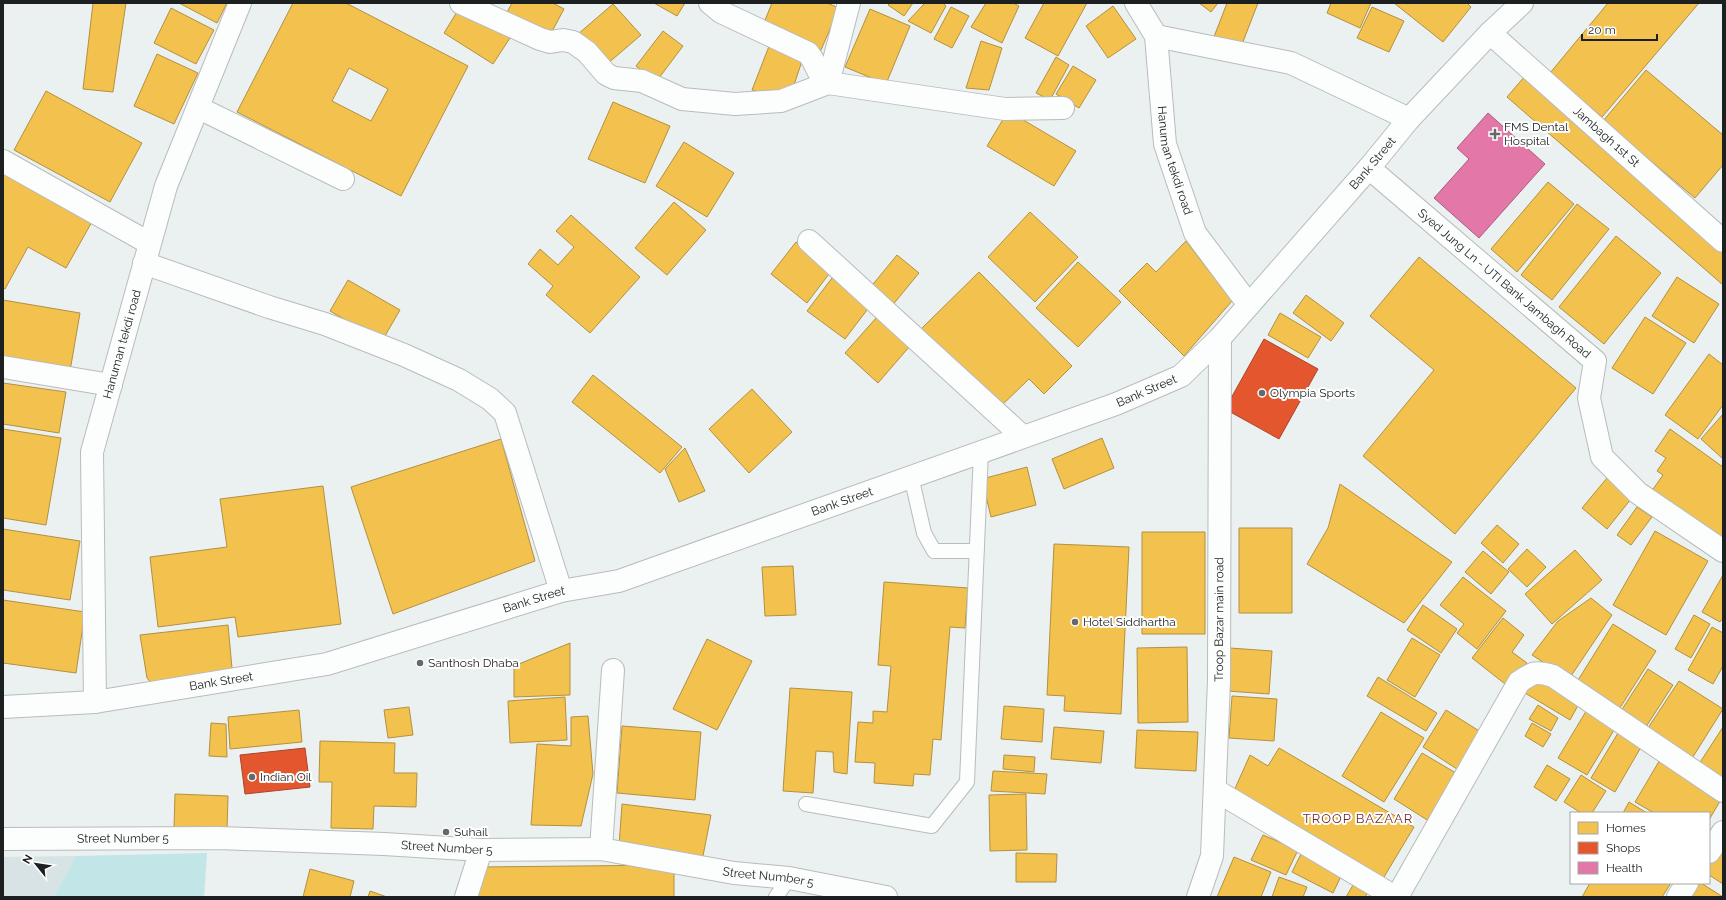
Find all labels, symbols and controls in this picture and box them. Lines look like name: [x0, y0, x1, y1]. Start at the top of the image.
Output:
scale bar: [1582, 16, 1657, 42]
text: 20 m: [1588, 23, 1616, 37]
street label: Jambagh 1st St: [1570, 104, 1642, 170]
street label: Hanuman tekdi road: [1155, 105, 1195, 217]
place label: FMS Dental Hospital: [1504, 120, 1569, 148]
marker: FMS Dental Hospital: [1489, 128, 1501, 140]
street label: Bank Street: [1346, 134, 1399, 192]
street label: Syed Jung Ln - UTI Bank Jambagh Road: [1415, 206, 1594, 361]
street label: Hanuman tekdi road: [100, 288, 144, 400]
street label: Bank Street: [1114, 372, 1179, 410]
place label: Olympia Sports: [1270, 386, 1355, 400]
marker: Olympia Sports: [1257, 388, 1267, 398]
street label: Bank Street: [809, 484, 875, 519]
street label: Troop Bazar main road: [1212, 557, 1226, 682]
street label: Bank Street: [501, 583, 566, 616]
place label: Hotel Siddhartha: [1083, 615, 1176, 629]
marker: Hotel Siddhartha: [1070, 617, 1080, 627]
place label: Santhosh Dhaba: [428, 656, 519, 670]
marker: Santhosh Dhaba: [415, 658, 425, 668]
street label: Bank Street: [188, 669, 254, 693]
place label: Indian Oil: [260, 770, 312, 784]
marker: Indian Oil: [247, 772, 257, 782]
district label: TROOP BAZAAR: [1303, 811, 1413, 826]
legend: [1570, 812, 1710, 884]
text: Homes: [1606, 821, 1646, 835]
place label: Suhail: [454, 825, 489, 839]
marker: Suhail: [441, 827, 451, 837]
street label: Street Number 5: [77, 831, 169, 846]
street label: Street Number 5: [401, 838, 493, 857]
text: Shops: [1606, 841, 1641, 855]
north arrow: [16, 844, 56, 884]
text: N: [20, 852, 36, 866]
text: Health: [1606, 861, 1643, 875]
street label: Street Number 5: [722, 864, 816, 890]

